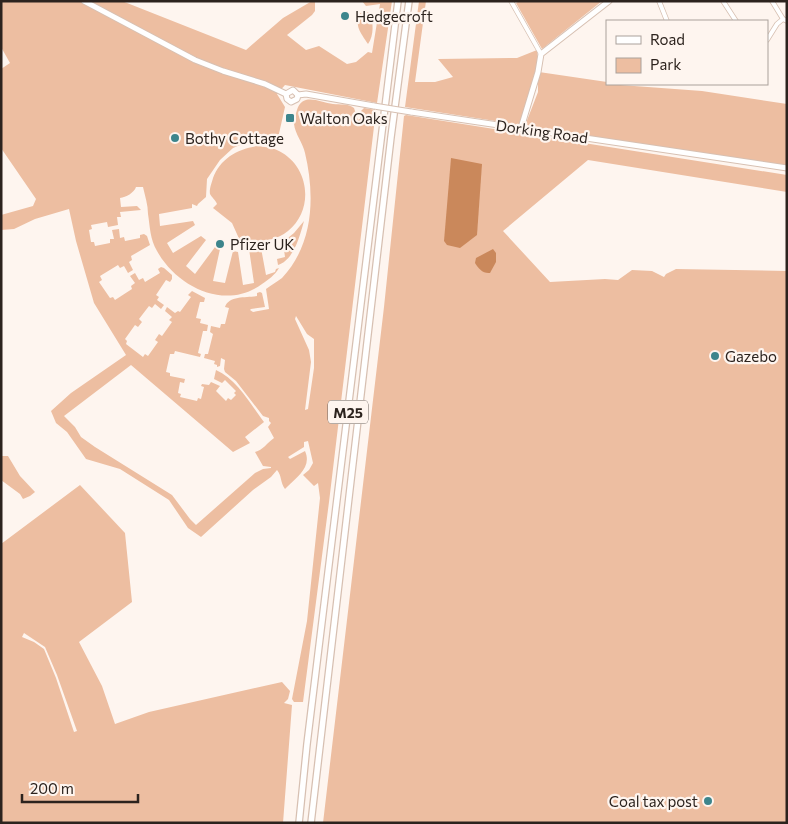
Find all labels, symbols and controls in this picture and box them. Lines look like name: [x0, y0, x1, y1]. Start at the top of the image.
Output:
place label: Hedgecroft: [355, 7, 433, 25]
marker: Hedgecroft: [339, 10, 351, 22]
legend: [606, 20, 768, 85]
text: Road: [650, 30, 685, 48]
text: Park: [650, 55, 681, 73]
place label: Walton Oaks: [300, 109, 388, 127]
marker: Walton Oaks: [284, 112, 296, 124]
street label: Dorking Road: [495, 116, 589, 146]
place label: Bothy Cottage: [185, 129, 284, 147]
marker: Bothy Cottage: [169, 132, 181, 144]
place label: Pfizer UK: [230, 235, 294, 253]
marker: Pfizer UK: [214, 238, 226, 250]
place label: Gazebo: [725, 347, 777, 365]
marker: Gazebo: [709, 350, 721, 362]
road number: M25: [328, 401, 368, 424]
scale bar: [22, 772, 139, 804]
text: 200 m: [30, 779, 74, 797]
place label: Coal tax post: [609, 792, 698, 810]
marker: Coal tax post: [702, 795, 714, 807]

